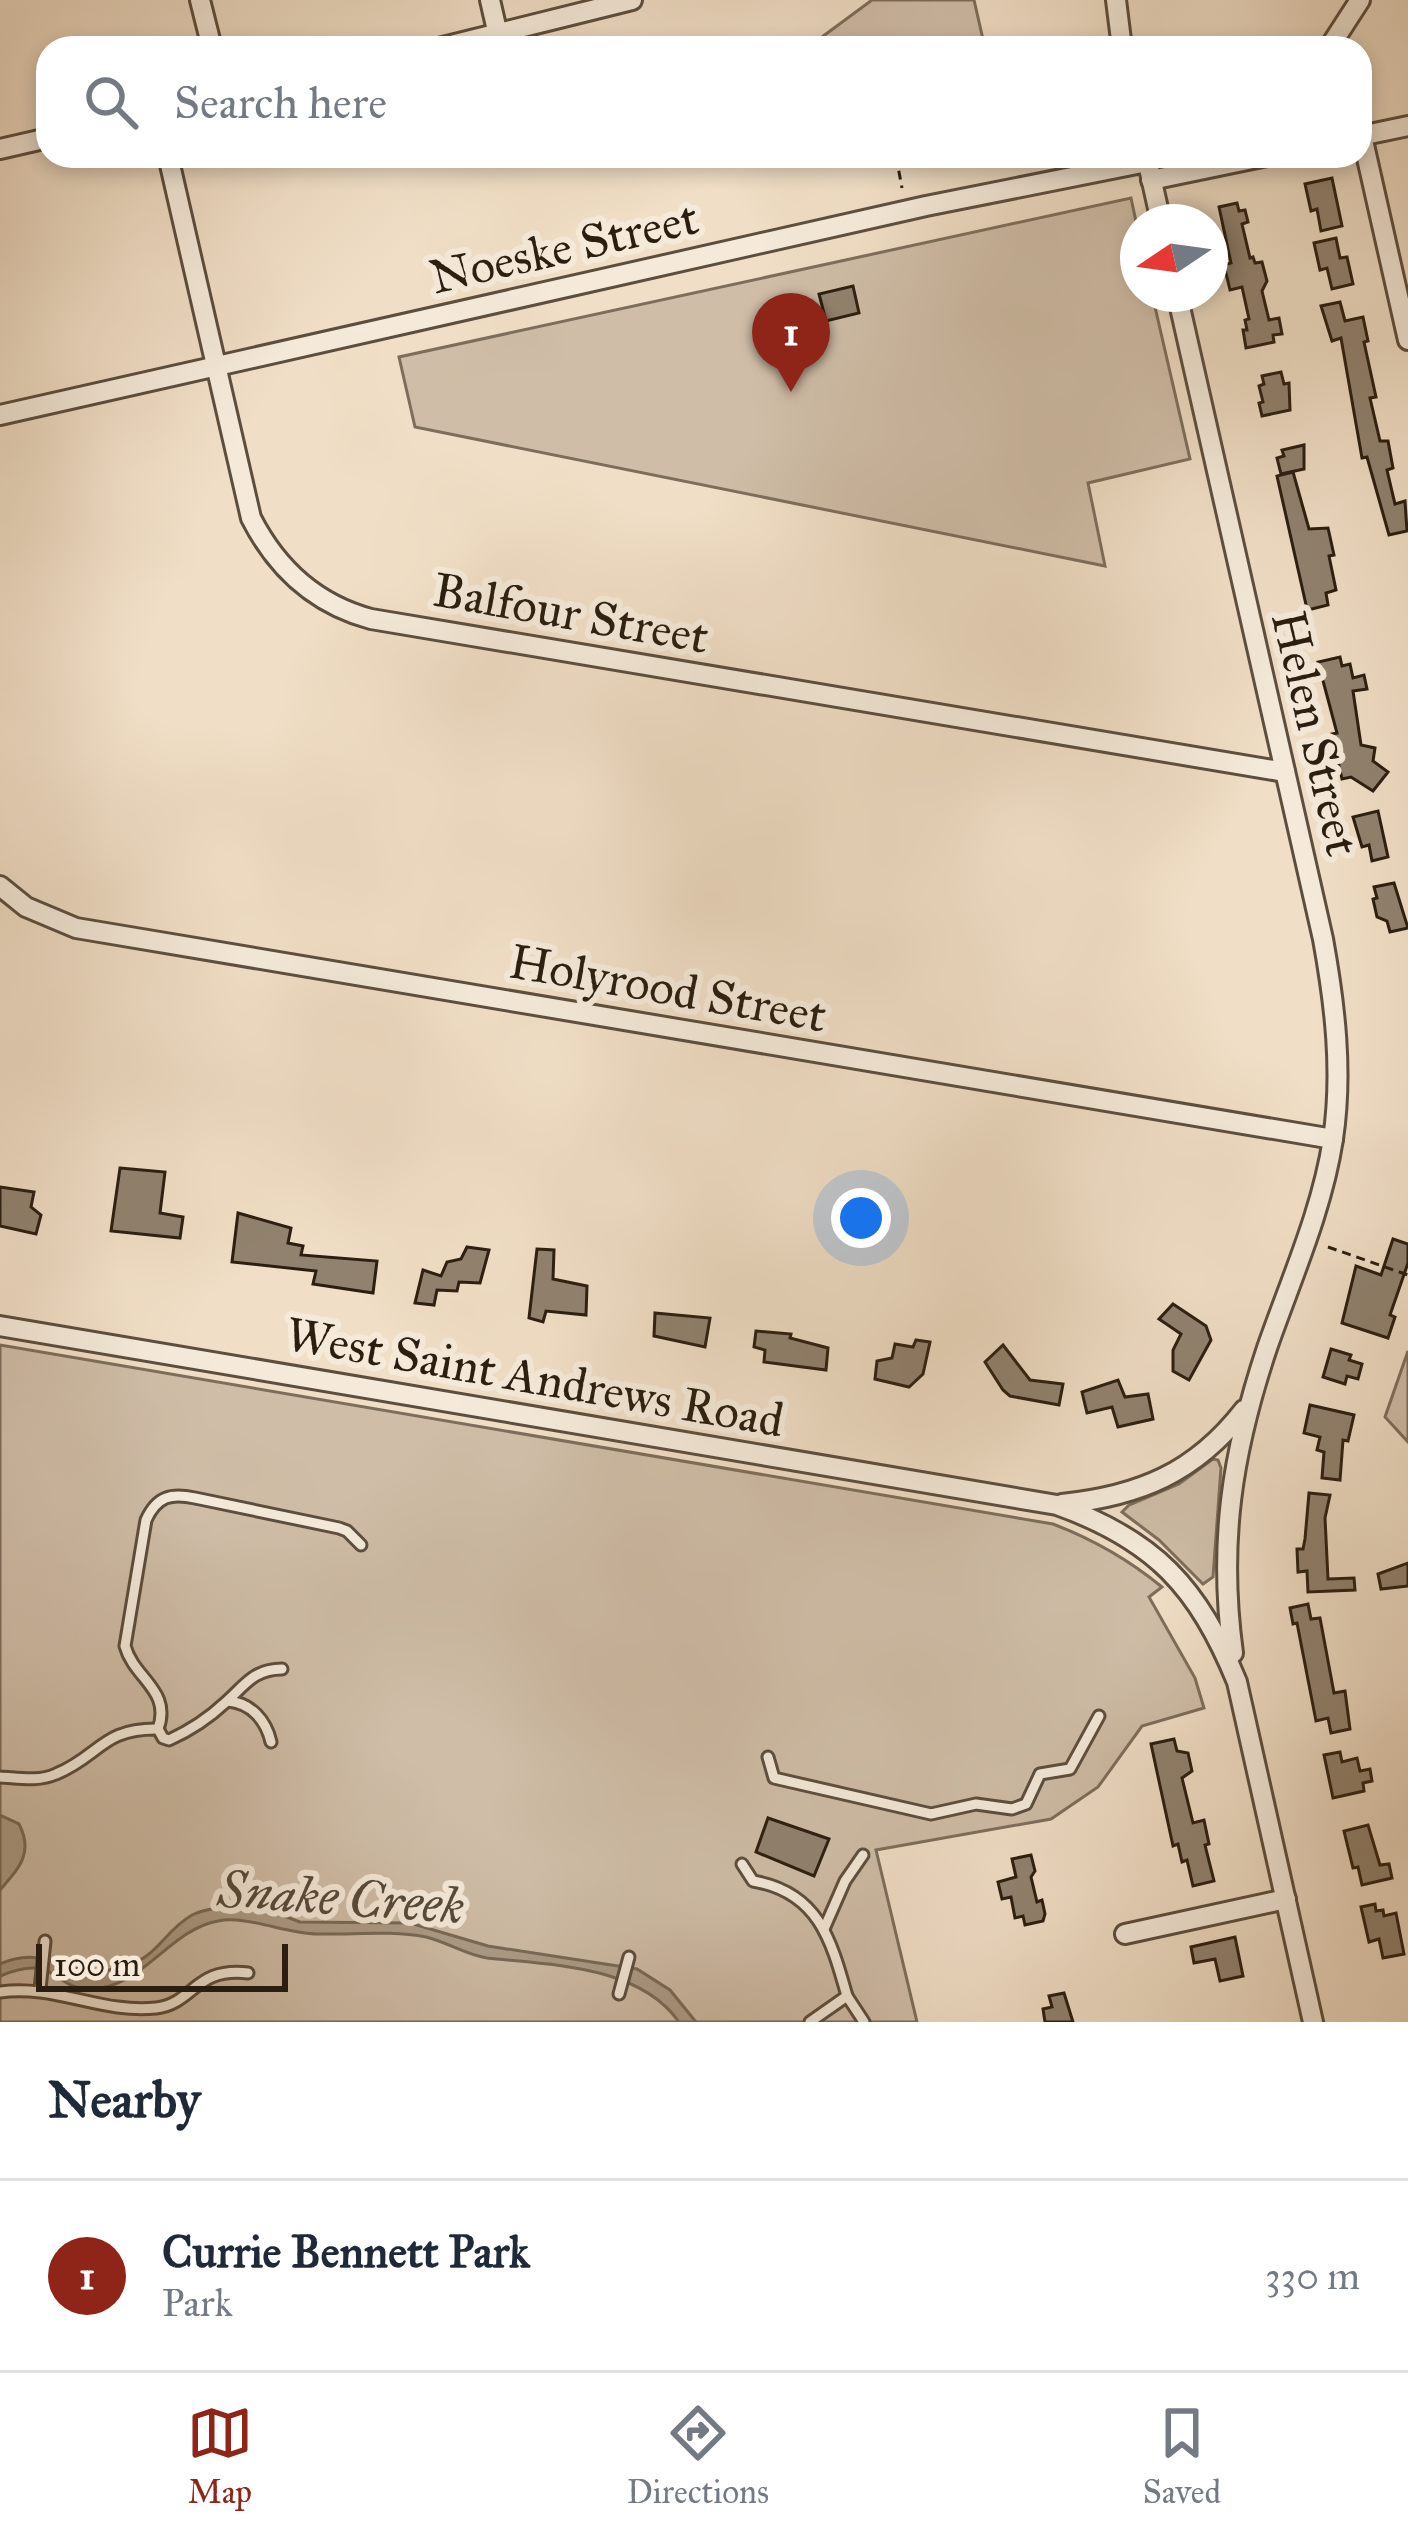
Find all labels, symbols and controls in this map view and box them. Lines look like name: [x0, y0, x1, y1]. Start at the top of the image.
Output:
search box: [36, 36, 1372, 168]
icon: search: [78, 69, 144, 135]
text: Search here: [174, 75, 387, 130]
street label: Noeske Street: [424, 188, 704, 306]
north arrow: [1120, 204, 1228, 312]
pin: 1: [752, 293, 830, 392]
street label: Balfour Street: [429, 560, 713, 666]
street label: Helen Street: [1259, 605, 1373, 861]
street label: Holyrood Street: [505, 931, 831, 1045]
your location: [831, 1188, 891, 1248]
street label: West Saint Andrews Road: [282, 1304, 788, 1450]
water label: Snake Creek: [215, 1858, 466, 1938]
scale bar: [36, 1938, 288, 1991]
text: 100 m: [54, 1945, 140, 1985]
text: Nearby: [48, 2069, 200, 2131]
text: Currie Bennett Park: [162, 2224, 530, 2279]
text: 1: [79, 2252, 95, 2300]
text: 330 m: [1265, 2252, 1360, 2300]
text: Park: [162, 2279, 233, 2327]
tab: Map: [187, 2400, 253, 2512]
tab: Directions: [627, 2400, 769, 2512]
tab: Saved: [1143, 2400, 1221, 2512]

